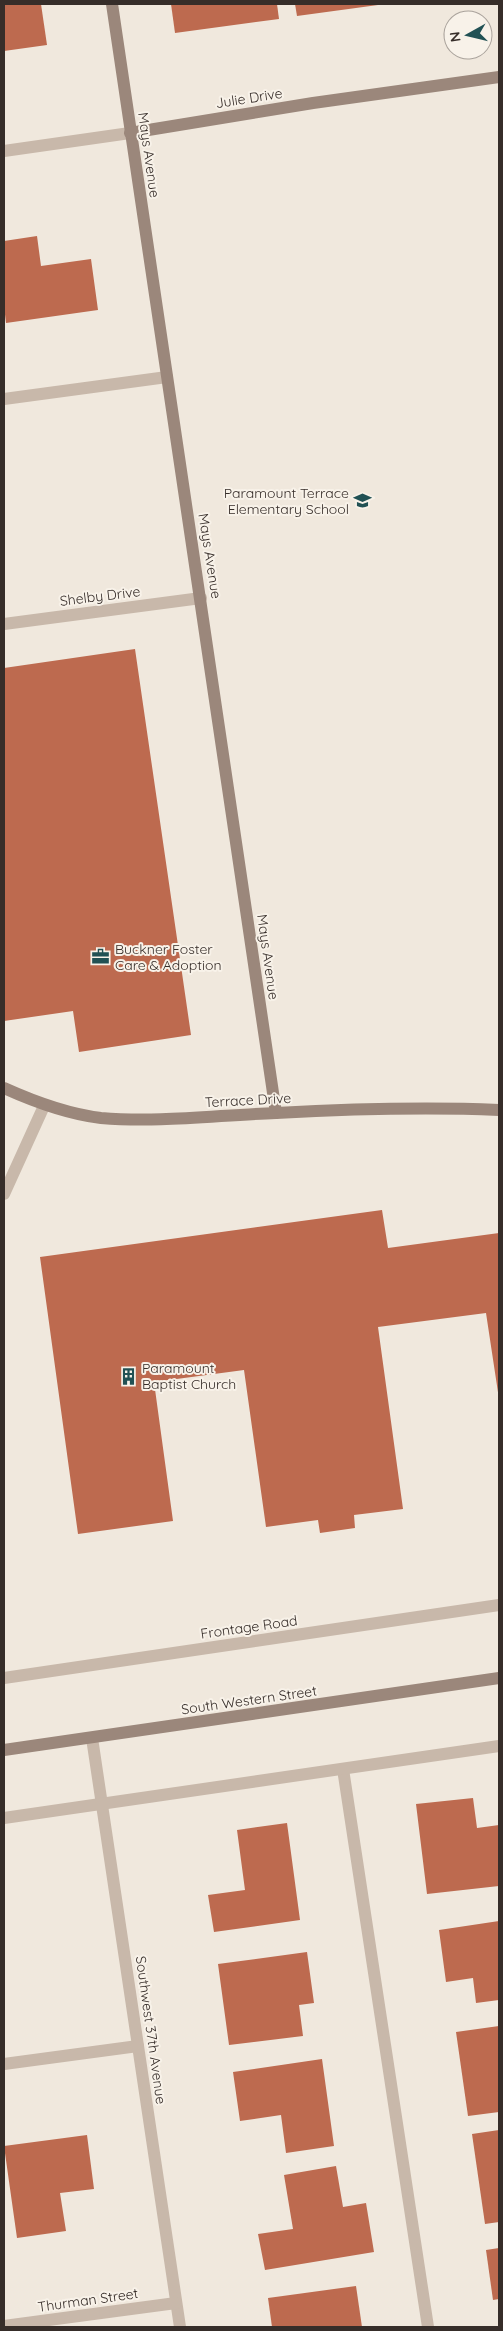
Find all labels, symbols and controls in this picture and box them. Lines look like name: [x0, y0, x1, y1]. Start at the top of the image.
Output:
north arrow: [443, 10, 493, 60]
text: N: [445, 30, 465, 43]
street label: Julie Drive: [214, 84, 284, 112]
street label: Mays Avenue: [134, 111, 164, 199]
place label: Paramount Terrace Elementary School: [224, 484, 349, 518]
school or university icon: Paramount Terrace Elementary School: [353, 491, 373, 511]
street label: Mays Avenue: [194, 512, 226, 600]
street label: Shelby Drive: [59, 582, 141, 610]
street label: Mays Avenue: [253, 913, 283, 1001]
place label: Buckner Foster Care & Adoption: [115, 940, 222, 974]
office icon: Buckner Foster Care & Adoption: [91, 947, 111, 967]
street label: Terrace Drive: [204, 1089, 292, 1111]
place label: Paramount Baptist Church: [142, 1359, 236, 1393]
building icon: Paramount Baptist Church: [118, 1366, 138, 1386]
street label: Frontage Road: [199, 1611, 299, 1643]
street label: South Western Street: [180, 1682, 318, 1718]
street label: Southwest 37th Avenue: [132, 1955, 170, 2105]
street label: Thurman Street: [37, 2284, 140, 2316]

